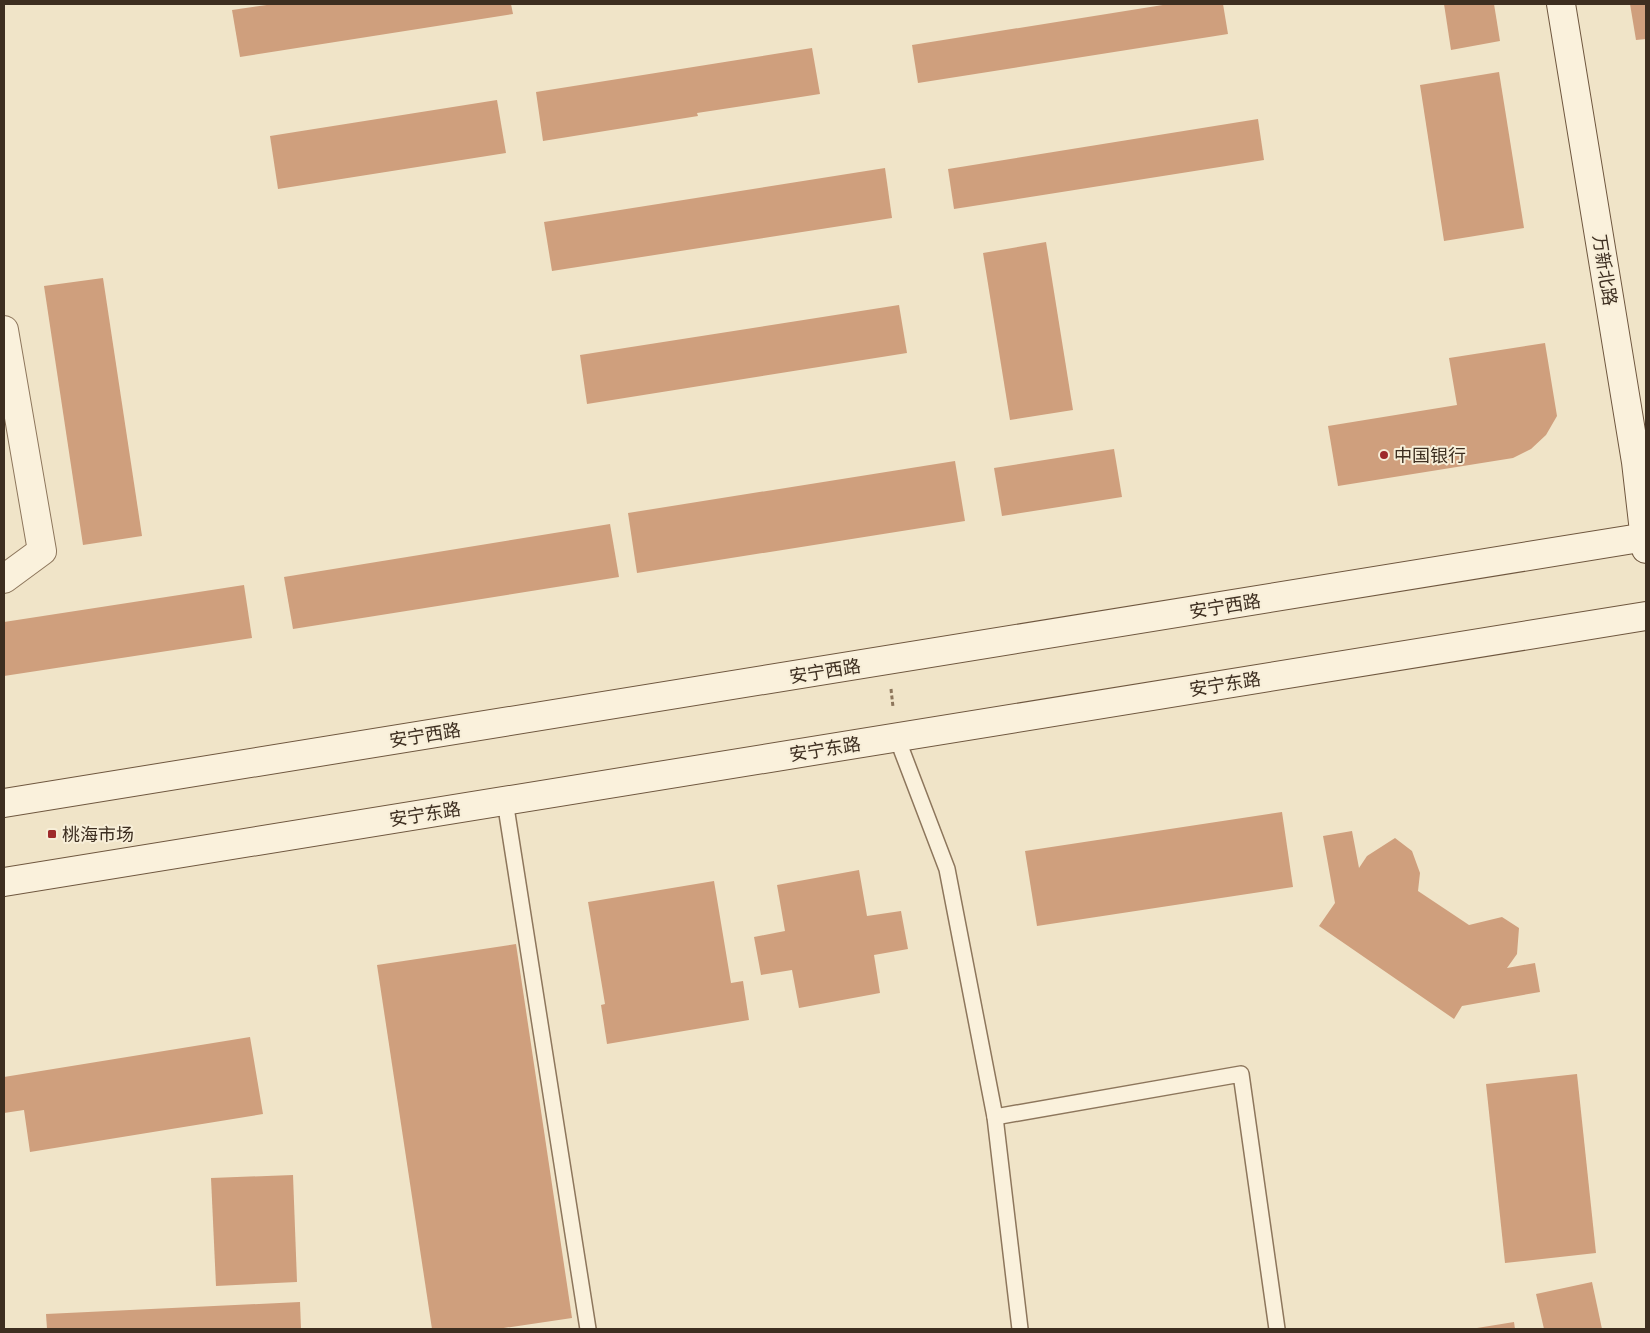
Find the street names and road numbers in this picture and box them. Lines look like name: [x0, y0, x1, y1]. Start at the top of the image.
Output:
street label: 万新北路: [1589, 233, 1621, 307]
street label: 安宁西路: [1188, 590, 1262, 622]
street label: 安宁西路: [788, 655, 862, 687]
street label: 安宁东路: [1188, 668, 1262, 700]
street label: 安宁西路: [388, 719, 462, 751]
street label: 安宁东路: [788, 733, 862, 765]
street label: 安宁东路: [388, 798, 462, 830]

